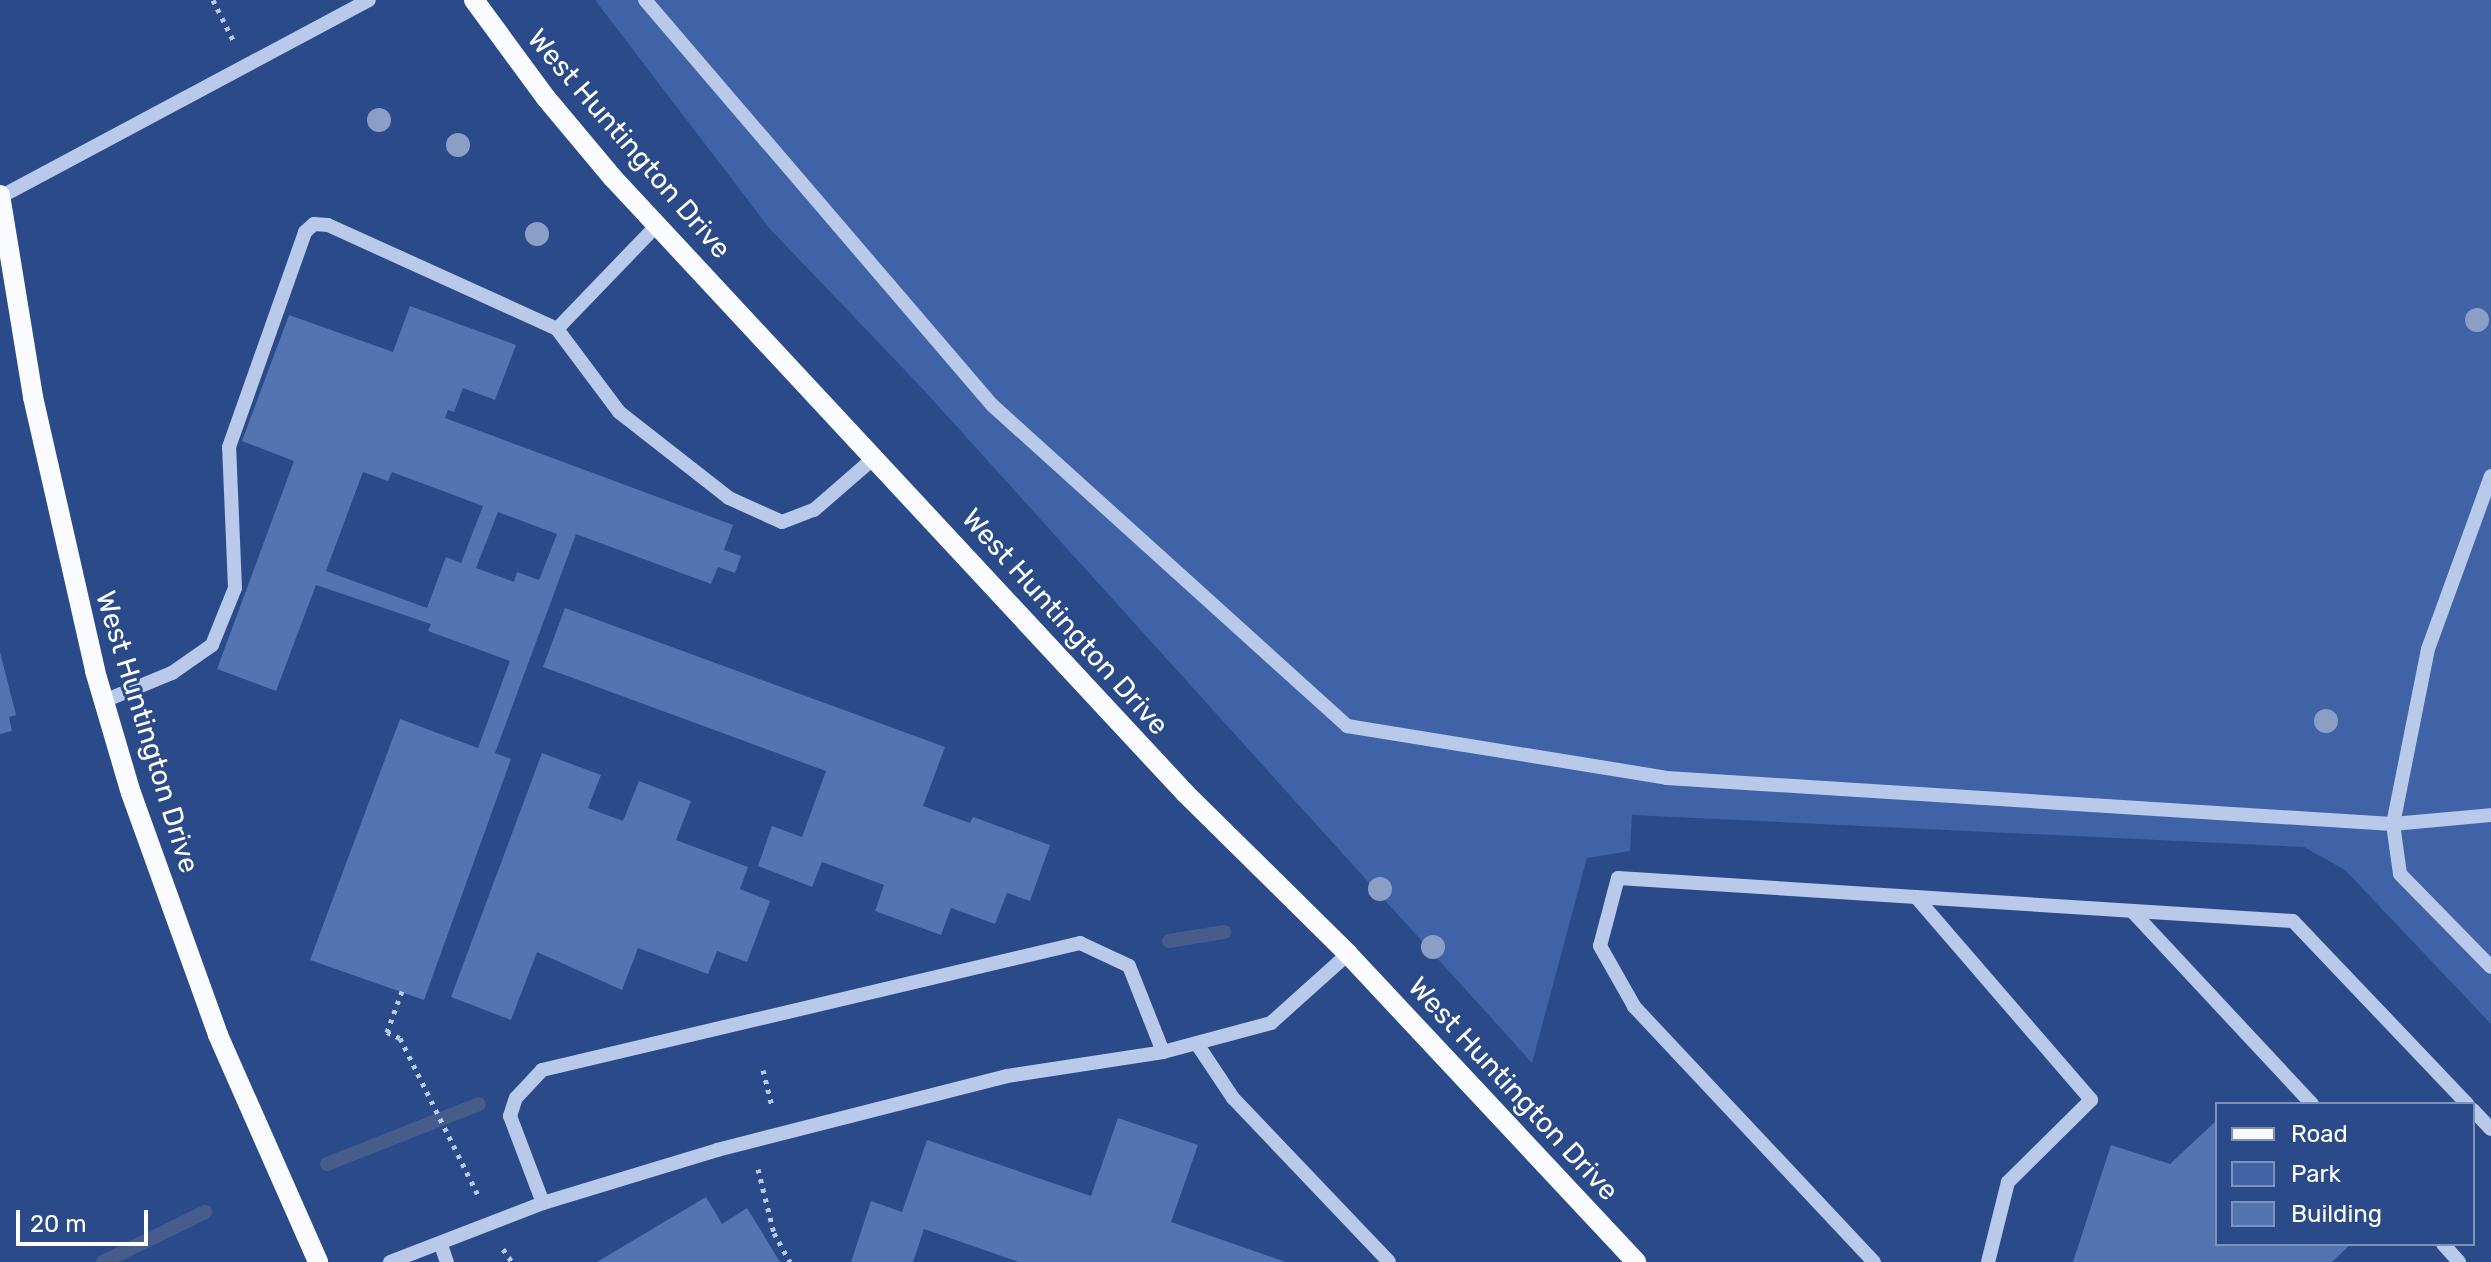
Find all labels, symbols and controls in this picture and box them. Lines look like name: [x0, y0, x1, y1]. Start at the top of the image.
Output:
street label: West Huntington Drive: [520, 22, 738, 266]
street label: West Huntington Drive: [955, 502, 1175, 742]
street label: West Huntington Drive: [88, 587, 206, 877]
street label: West Huntington Drive: [1401, 970, 1625, 1208]
legend: [2215, 1102, 2475, 1246]
text: Road: [2291, 1120, 2348, 1148]
text: Park: [2291, 1160, 2341, 1188]
scale bar: [20, 1194, 152, 1244]
text: Building: [2291, 1200, 2382, 1228]
text: 20 m: [30, 1210, 87, 1238]

